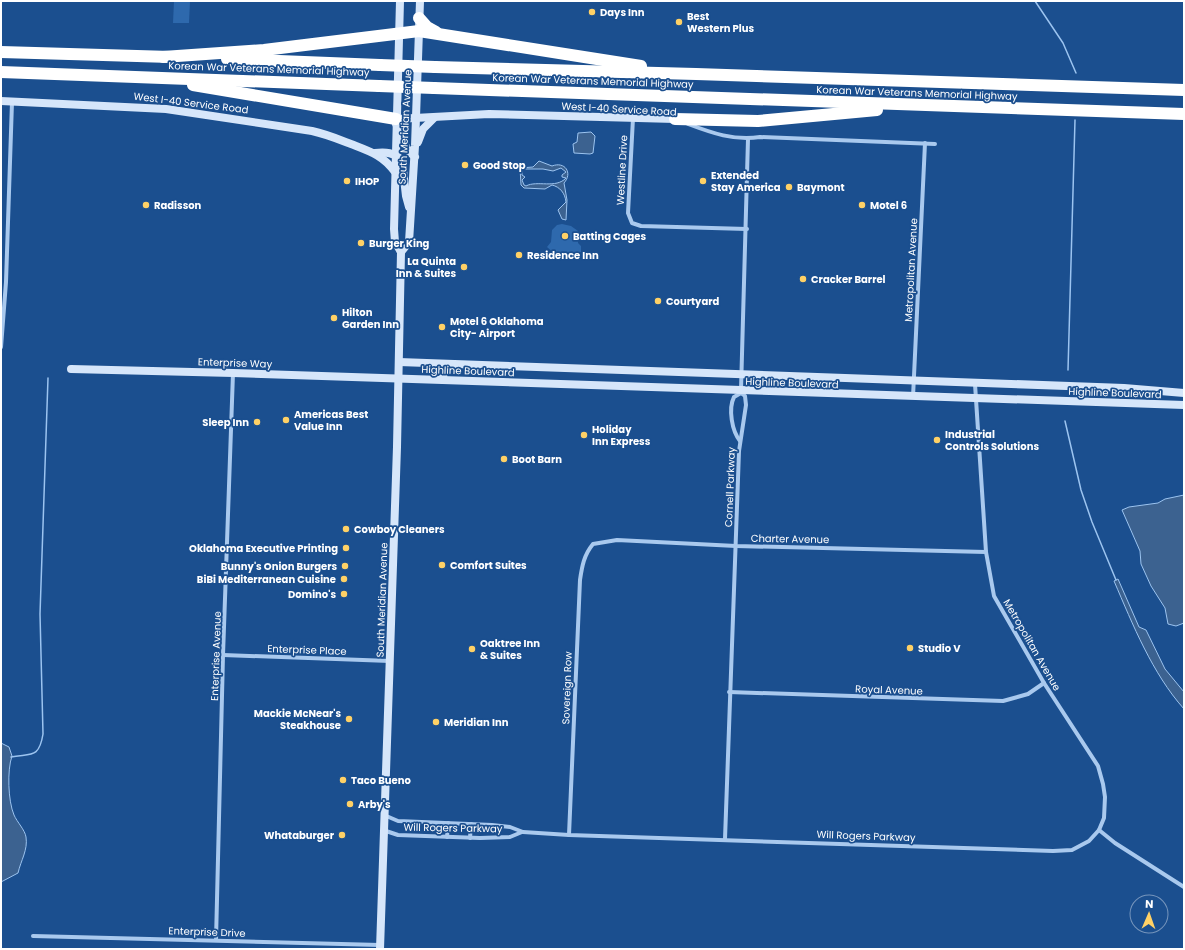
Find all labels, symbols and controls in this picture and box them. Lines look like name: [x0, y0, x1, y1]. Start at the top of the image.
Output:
place label: Days Inn: [600, 5, 645, 20]
marker: Days Inn: [587, 7, 597, 17]
place label: Best Western Plus: [687, 9, 755, 36]
marker: Best Western Plus: [674, 17, 684, 27]
street label: Korean War Veterans Memorial Highway: [168, 58, 370, 80]
street label: South Meridian Avenue: [395, 69, 415, 185]
street label: Korean War Veterans Memorial Highway: [492, 70, 694, 92]
street label: Korean War Veterans Memorial Highway: [816, 82, 1018, 104]
street label: West I-40 Service Road: [133, 89, 249, 117]
street label: West I-40 Service Road: [561, 98, 677, 120]
street label: Westline Drive: [613, 135, 631, 205]
place label: Good Stop: [473, 158, 526, 173]
marker: Good Stop: [460, 160, 470, 170]
place label: Extended Stay America: [711, 168, 781, 195]
place label: IHOP: [355, 174, 379, 189]
marker: IHOP: [342, 176, 352, 186]
marker: Extended Stay America: [698, 176, 708, 186]
place label: Baymont: [797, 180, 844, 195]
marker: Baymont: [784, 182, 794, 192]
place label: Radisson: [154, 198, 202, 213]
place label: Motel 6: [870, 198, 907, 213]
marker: Radisson: [141, 200, 151, 210]
marker: Motel 6: [857, 200, 867, 210]
street label: Metropolitan Avenue: [901, 218, 921, 322]
place label: Batting Cages: [573, 229, 646, 244]
marker: Batting Cages: [560, 231, 570, 241]
place label: Burger King: [369, 236, 430, 251]
marker: Burger King: [356, 238, 366, 248]
place label: Residence Inn: [527, 248, 599, 263]
marker: Residence Inn: [514, 250, 524, 260]
place label: La Quinta Inn & Suites: [396, 254, 456, 281]
marker: La Quinta Inn & Suites: [459, 262, 469, 272]
place label: Cracker Barrel: [811, 272, 886, 287]
marker: Cracker Barrel: [798, 274, 808, 284]
place label: Courtyard: [666, 294, 719, 309]
marker: Courtyard: [653, 296, 663, 306]
place label: Hilton Garden Inn: [342, 305, 399, 332]
marker: Hilton Garden Inn: [329, 313, 339, 323]
place label: Motel 6 Oklahoma City- Airport: [450, 314, 544, 341]
marker: Motel 6 Oklahoma City- Airport: [437, 322, 447, 332]
street label: Enterprise Way: [198, 354, 273, 372]
street label: Highline Boulevard: [421, 362, 515, 380]
street label: Highline Boulevard: [745, 374, 839, 392]
street label: Highline Boulevard: [1068, 384, 1162, 402]
place label: Americas Best Value Inn: [294, 407, 368, 434]
place label: Sleep Inn: [202, 415, 249, 430]
marker: Americas Best Value Inn: [281, 415, 291, 425]
marker: Sleep Inn: [252, 417, 262, 427]
place label: Holiday Inn Express: [592, 422, 651, 449]
place label: Industrial Controls Solutions: [945, 427, 1039, 454]
marker: Holiday Inn Express: [579, 430, 589, 440]
marker: Industrial Controls Solutions: [932, 435, 942, 445]
street label: Cornell Parkway: [721, 446, 739, 527]
place label: Boot Barn: [512, 452, 562, 467]
marker: Boot Barn: [499, 454, 509, 464]
place label: Cowboy Cleaners: [354, 522, 445, 537]
marker: Cowboy Cleaners: [341, 524, 351, 534]
street label: Charter Avenue: [751, 531, 829, 547]
place label: Oklahoma Executive Printing: [189, 541, 338, 556]
street label: South Meridian Avenue: [372, 542, 392, 658]
marker: Oklahoma Executive Printing: [341, 543, 351, 553]
place label: Comfort Suites: [450, 558, 527, 573]
place label: Bunny's Onion Burgers: [221, 559, 337, 574]
marker: Comfort Suites: [437, 560, 447, 570]
marker: Bunny's Onion Burgers: [340, 561, 350, 571]
place label: BiBi Mediterranean Cuisine: [197, 572, 336, 587]
marker: BiBi Mediterranean Cuisine: [339, 574, 349, 584]
place label: Domino's: [288, 587, 336, 602]
marker: Domino's: [339, 589, 349, 599]
street label: Metropolitan Avenue: [1000, 596, 1064, 694]
street label: Enterprise Avenue: [207, 611, 225, 701]
place label: Oaktree Inn & Suites: [480, 636, 540, 663]
street label: Enterprise Place: [267, 641, 347, 659]
place label: Studio V: [918, 641, 961, 656]
marker: Studio V: [905, 643, 915, 653]
marker: Oaktree Inn & Suites: [467, 644, 477, 654]
street label: Sovereign Row: [558, 650, 576, 725]
street label: Royal Avenue: [855, 681, 923, 699]
place label: Mackie McNear's Steakhouse: [254, 706, 341, 733]
marker: Mackie McNear's Steakhouse: [344, 714, 354, 724]
place label: Meridian Inn: [444, 715, 509, 730]
marker: Meridian Inn: [431, 717, 441, 727]
place label: Taco Bueno: [351, 773, 411, 788]
marker: Taco Bueno: [338, 775, 348, 785]
place label: Arby's: [358, 797, 391, 812]
marker: Arby's: [345, 799, 355, 809]
street label: Will Rogers Parkway: [403, 820, 503, 836]
street label: Will Rogers Parkway: [816, 827, 916, 845]
place label: Whataburger: [264, 828, 335, 843]
marker: Whataburger: [337, 830, 347, 840]
north arrow: [1129, 894, 1169, 934]
text: N: [1145, 896, 1154, 912]
street label: Enterprise Drive: [168, 923, 246, 941]

